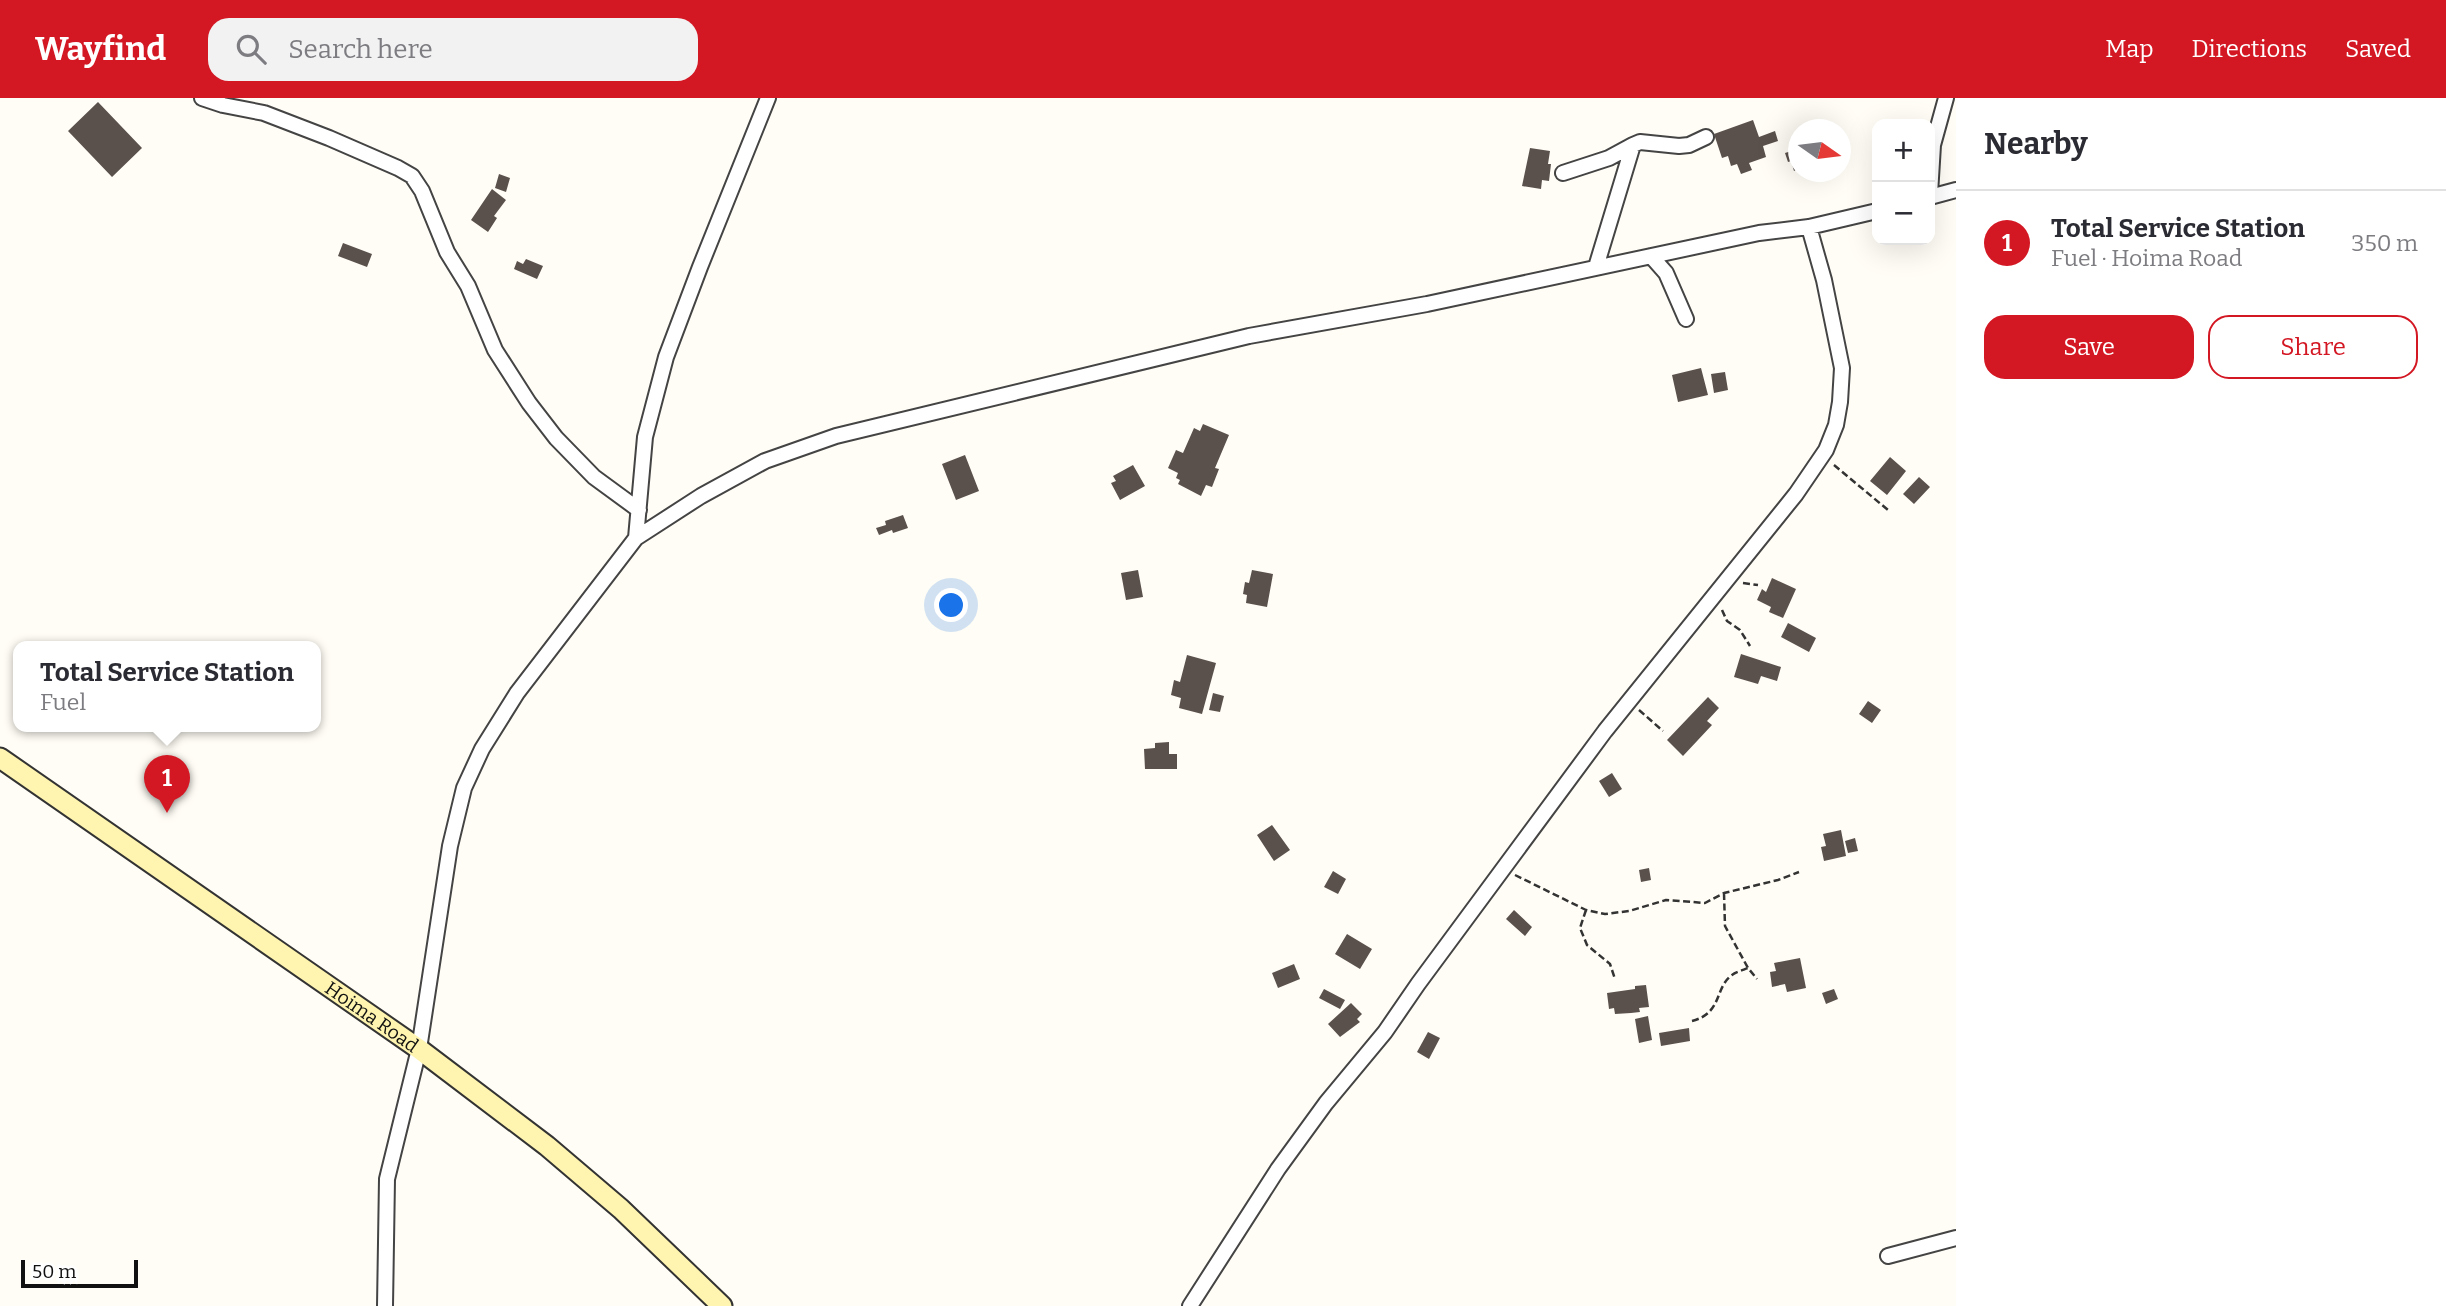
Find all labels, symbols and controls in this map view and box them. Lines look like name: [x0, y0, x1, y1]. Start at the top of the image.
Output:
search box: [208, 18, 698, 81]
text: Wayfind: [35, 29, 166, 69]
icon: search: [232, 30, 270, 68]
text: Search here: [288, 34, 433, 65]
text: Map: [2105, 35, 2154, 63]
text: Directions: [2192, 35, 2307, 63]
text: Saved: [2345, 35, 2411, 63]
north arrow: [1788, 119, 1851, 182]
map controls: [1872, 119, 1935, 245]
button: +: [1872, 119, 1935, 182]
text: Nearby: [1984, 126, 2088, 162]
button: −: [1872, 182, 1935, 245]
text: Total Service Station: [2051, 213, 2305, 244]
text: 1: [2002, 229, 2012, 257]
text: 350 m: [2351, 229, 2418, 257]
text: Fuel · Hoima Road: [2051, 244, 2242, 272]
button: Save: [1984, 315, 2194, 379]
button: Share: [2208, 315, 2418, 379]
your location: [934, 588, 968, 622]
popup: [13, 641, 321, 732]
text: Total Service Station: [40, 657, 294, 688]
text: Fuel: [40, 688, 86, 716]
pin: 1: [144, 755, 190, 813]
street label: Hoima Road: [321, 976, 423, 1057]
scale bar: [21, 1257, 138, 1289]
text: 50 m: [32, 1260, 76, 1283]

